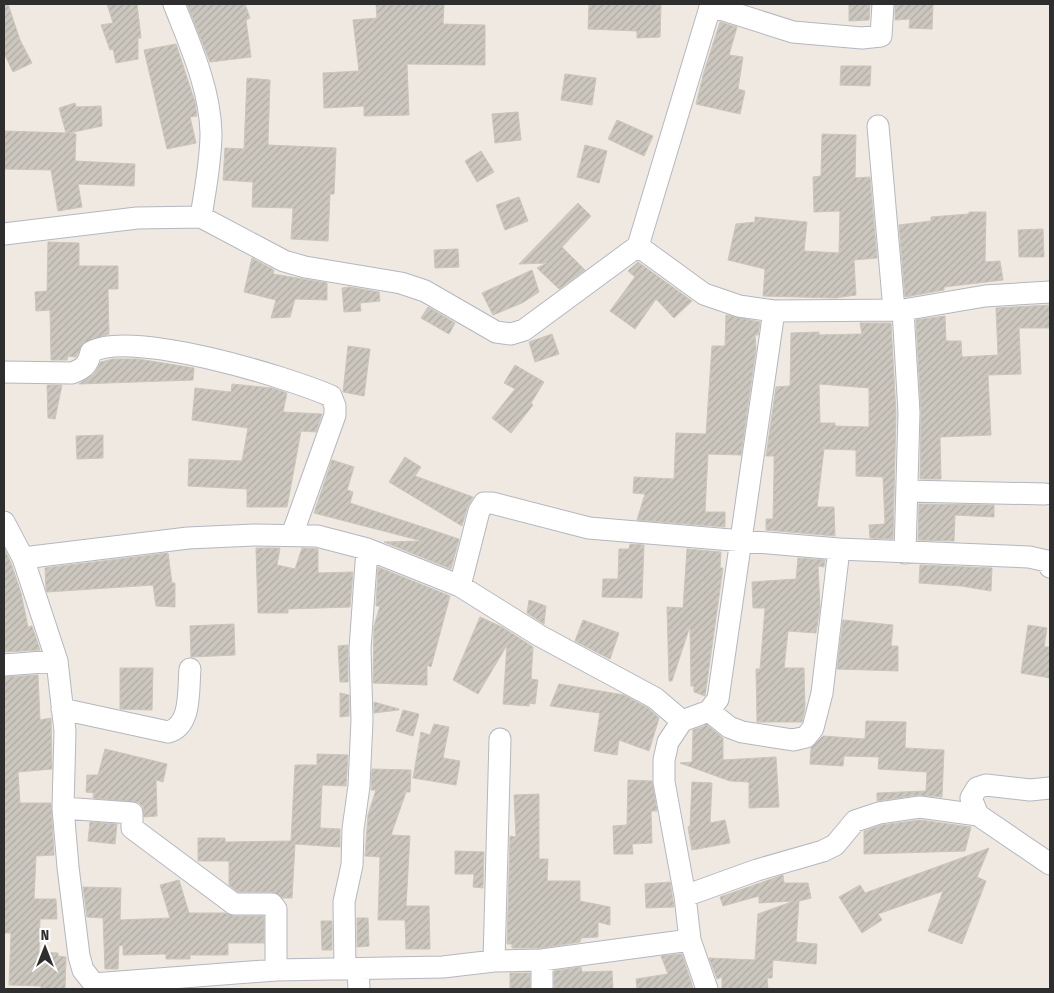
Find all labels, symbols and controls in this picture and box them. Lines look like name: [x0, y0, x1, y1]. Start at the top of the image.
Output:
north arrow: [20, 923, 70, 973]
text: N: [41, 927, 49, 944]

